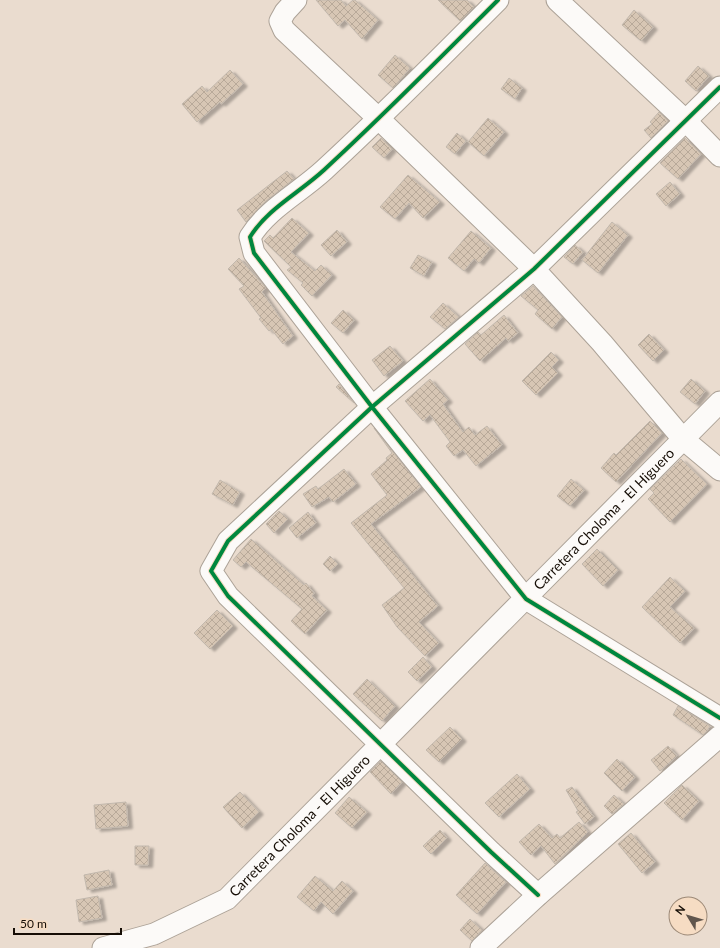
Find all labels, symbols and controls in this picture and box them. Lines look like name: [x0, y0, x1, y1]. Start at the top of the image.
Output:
street label: Carretera Choloma - El Higuero: [530, 444, 678, 593]
street label: Carretera Choloma - El Higuero: [225, 751, 373, 900]
north arrow: [668, 896, 708, 936]
text: N: [672, 902, 687, 917]
scale bar: [14, 910, 121, 936]
text: 50 m: [20, 916, 47, 931]

